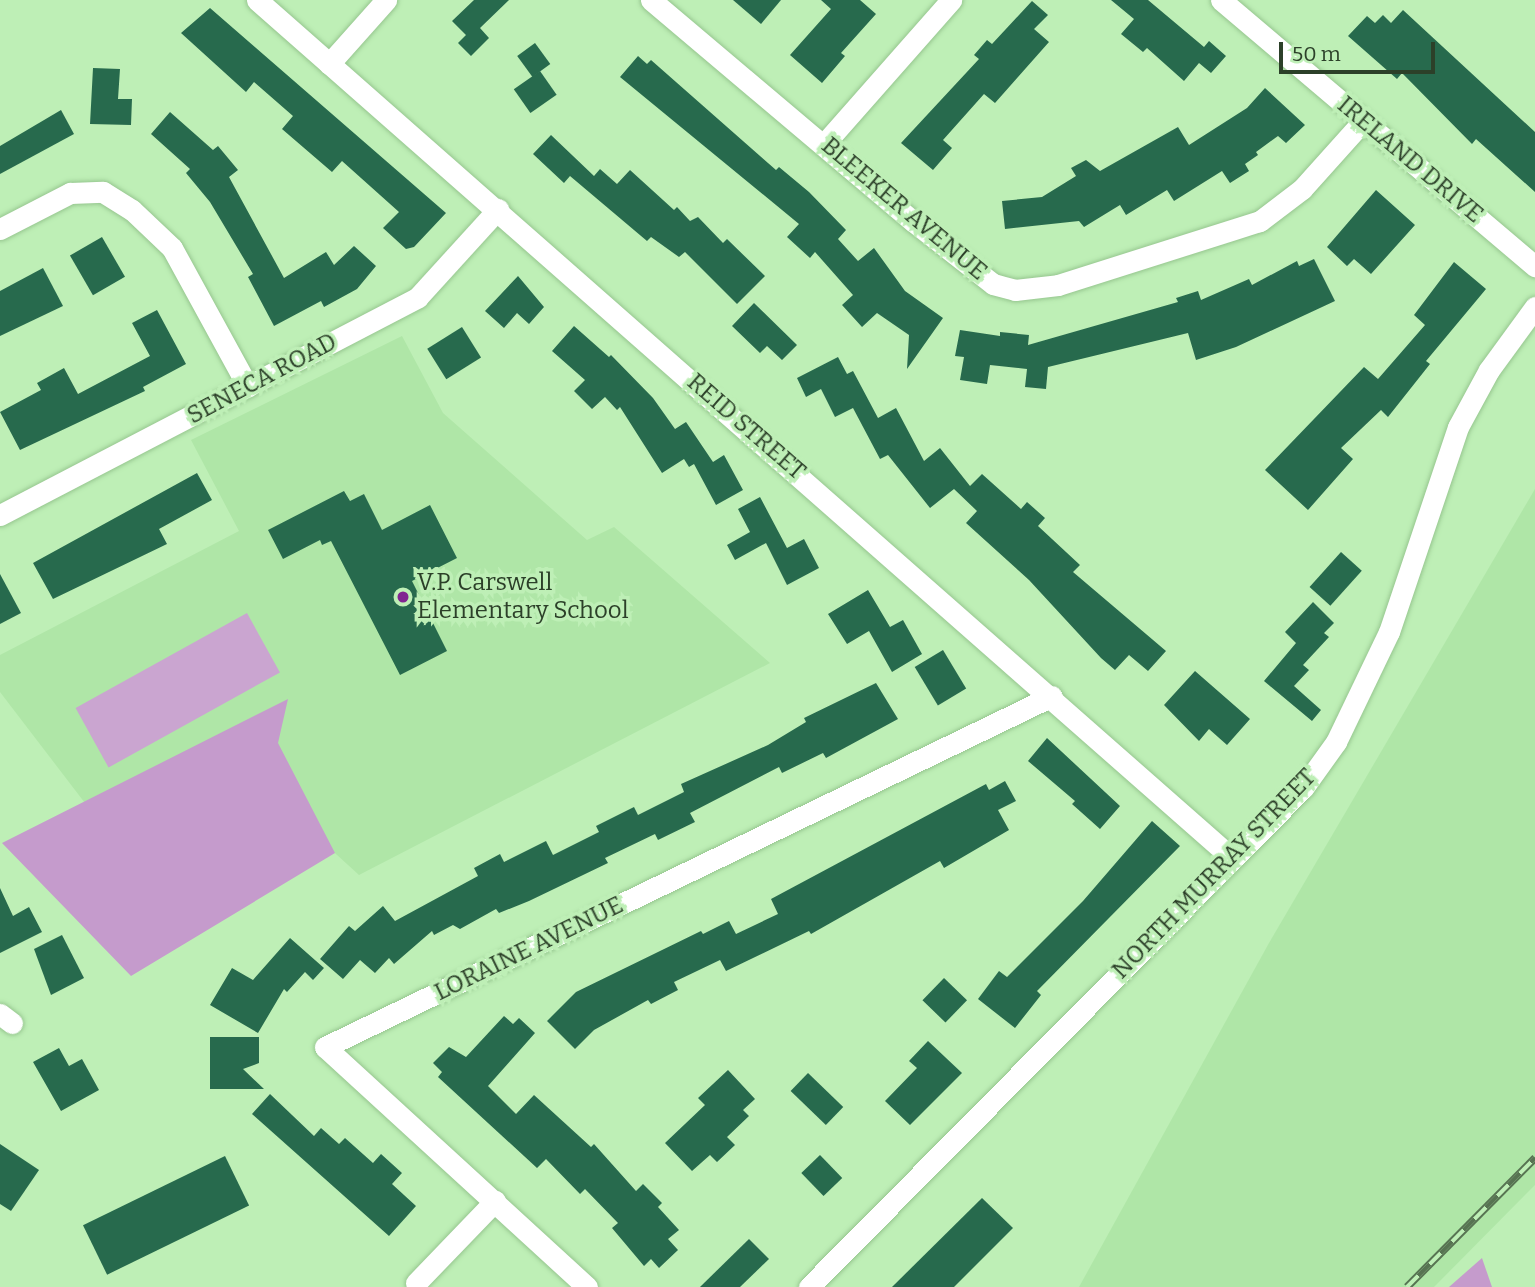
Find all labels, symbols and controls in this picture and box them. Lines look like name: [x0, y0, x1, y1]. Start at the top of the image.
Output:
scale bar: [1283, 28, 1439, 72]
text: 50 m: [1292, 41, 1341, 67]
street label: IRELAND DRIVE: [1331, 91, 1489, 229]
street label: BLEEKER AVENUE: [816, 131, 992, 287]
street label: SENECA ROAD: [182, 328, 342, 430]
street label: REID STREET: [681, 368, 811, 486]
place label: V.P. Carswell Elementary School: [417, 569, 629, 625]
marker: V.P. Carswell Elementary School: [395, 589, 411, 605]
street label: NORTH MURRAY STREET: [1106, 763, 1322, 985]
street label: LORAINE AVENUE: [430, 891, 628, 1007]

